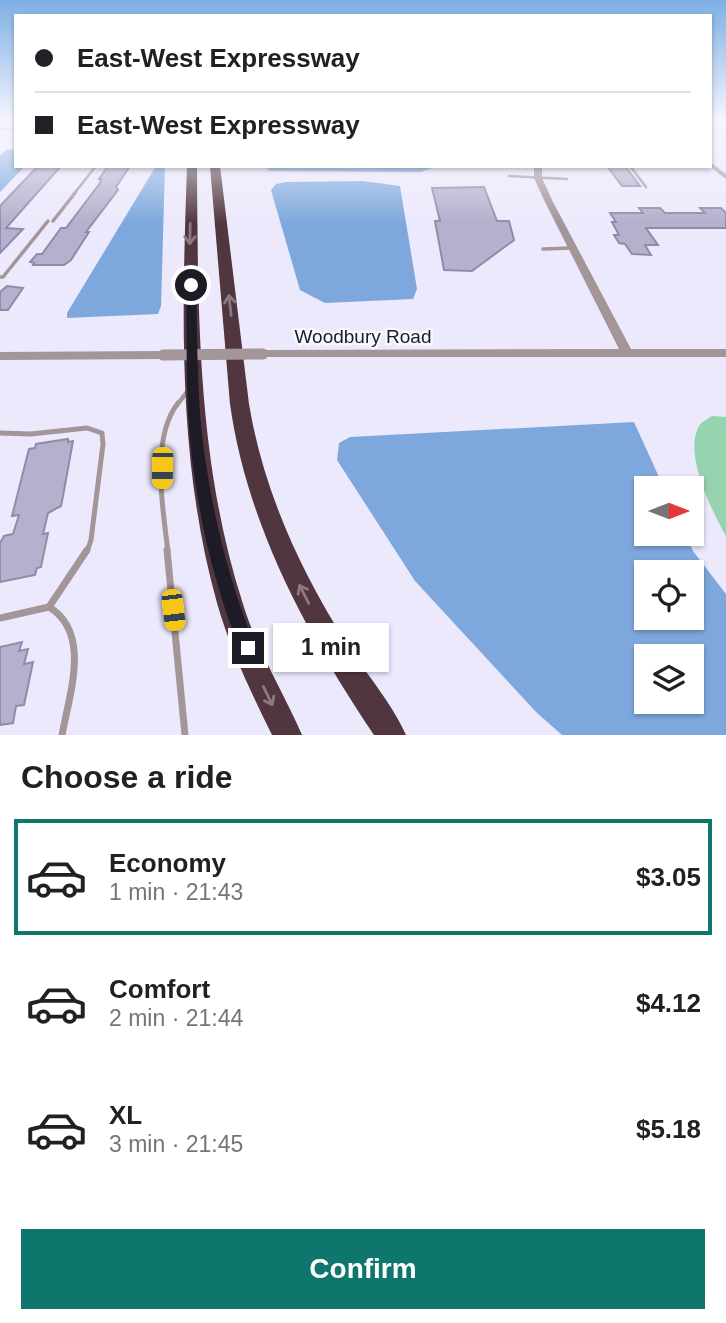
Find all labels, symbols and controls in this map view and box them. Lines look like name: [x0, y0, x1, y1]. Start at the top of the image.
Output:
text: East-West Expressway: [77, 43, 360, 73]
text: East-West Expressway: [77, 110, 360, 140]
one-way arrow: [184, 223, 197, 246]
route start: [175, 269, 207, 301]
one-way arrow: [223, 294, 236, 317]
street label: Woodbury Road: [295, 326, 431, 347]
car: [152, 447, 173, 489]
north arrow: [634, 476, 704, 546]
map controls: [634, 476, 704, 714]
button: locate: [634, 560, 704, 630]
one-way arrow: [297, 584, 311, 604]
car: [161, 588, 186, 632]
callout: 1 min: [272, 624, 388, 672]
route end: [232, 632, 264, 664]
text: 1 min: [301, 634, 361, 660]
button: layers: [634, 644, 704, 714]
one-way arrow: [261, 685, 275, 706]
text: Choose a ride: [21, 759, 233, 795]
icon: car: [25, 846, 88, 909]
text: Economy: [109, 848, 226, 878]
text: $3.05: [636, 862, 701, 892]
text: 1 min · 21:43: [109, 879, 243, 905]
icon: car: [25, 972, 88, 1035]
text: Comfort: [109, 974, 210, 1004]
text: $4.12: [636, 988, 701, 1018]
text: 2 min · 21:44: [109, 1005, 243, 1031]
icon: car: [25, 1098, 88, 1161]
text: XL: [109, 1100, 142, 1130]
text: $5.18: [636, 1114, 701, 1144]
text: 3 min · 21:45: [109, 1131, 243, 1157]
button: Confirm: [21, 1229, 705, 1309]

